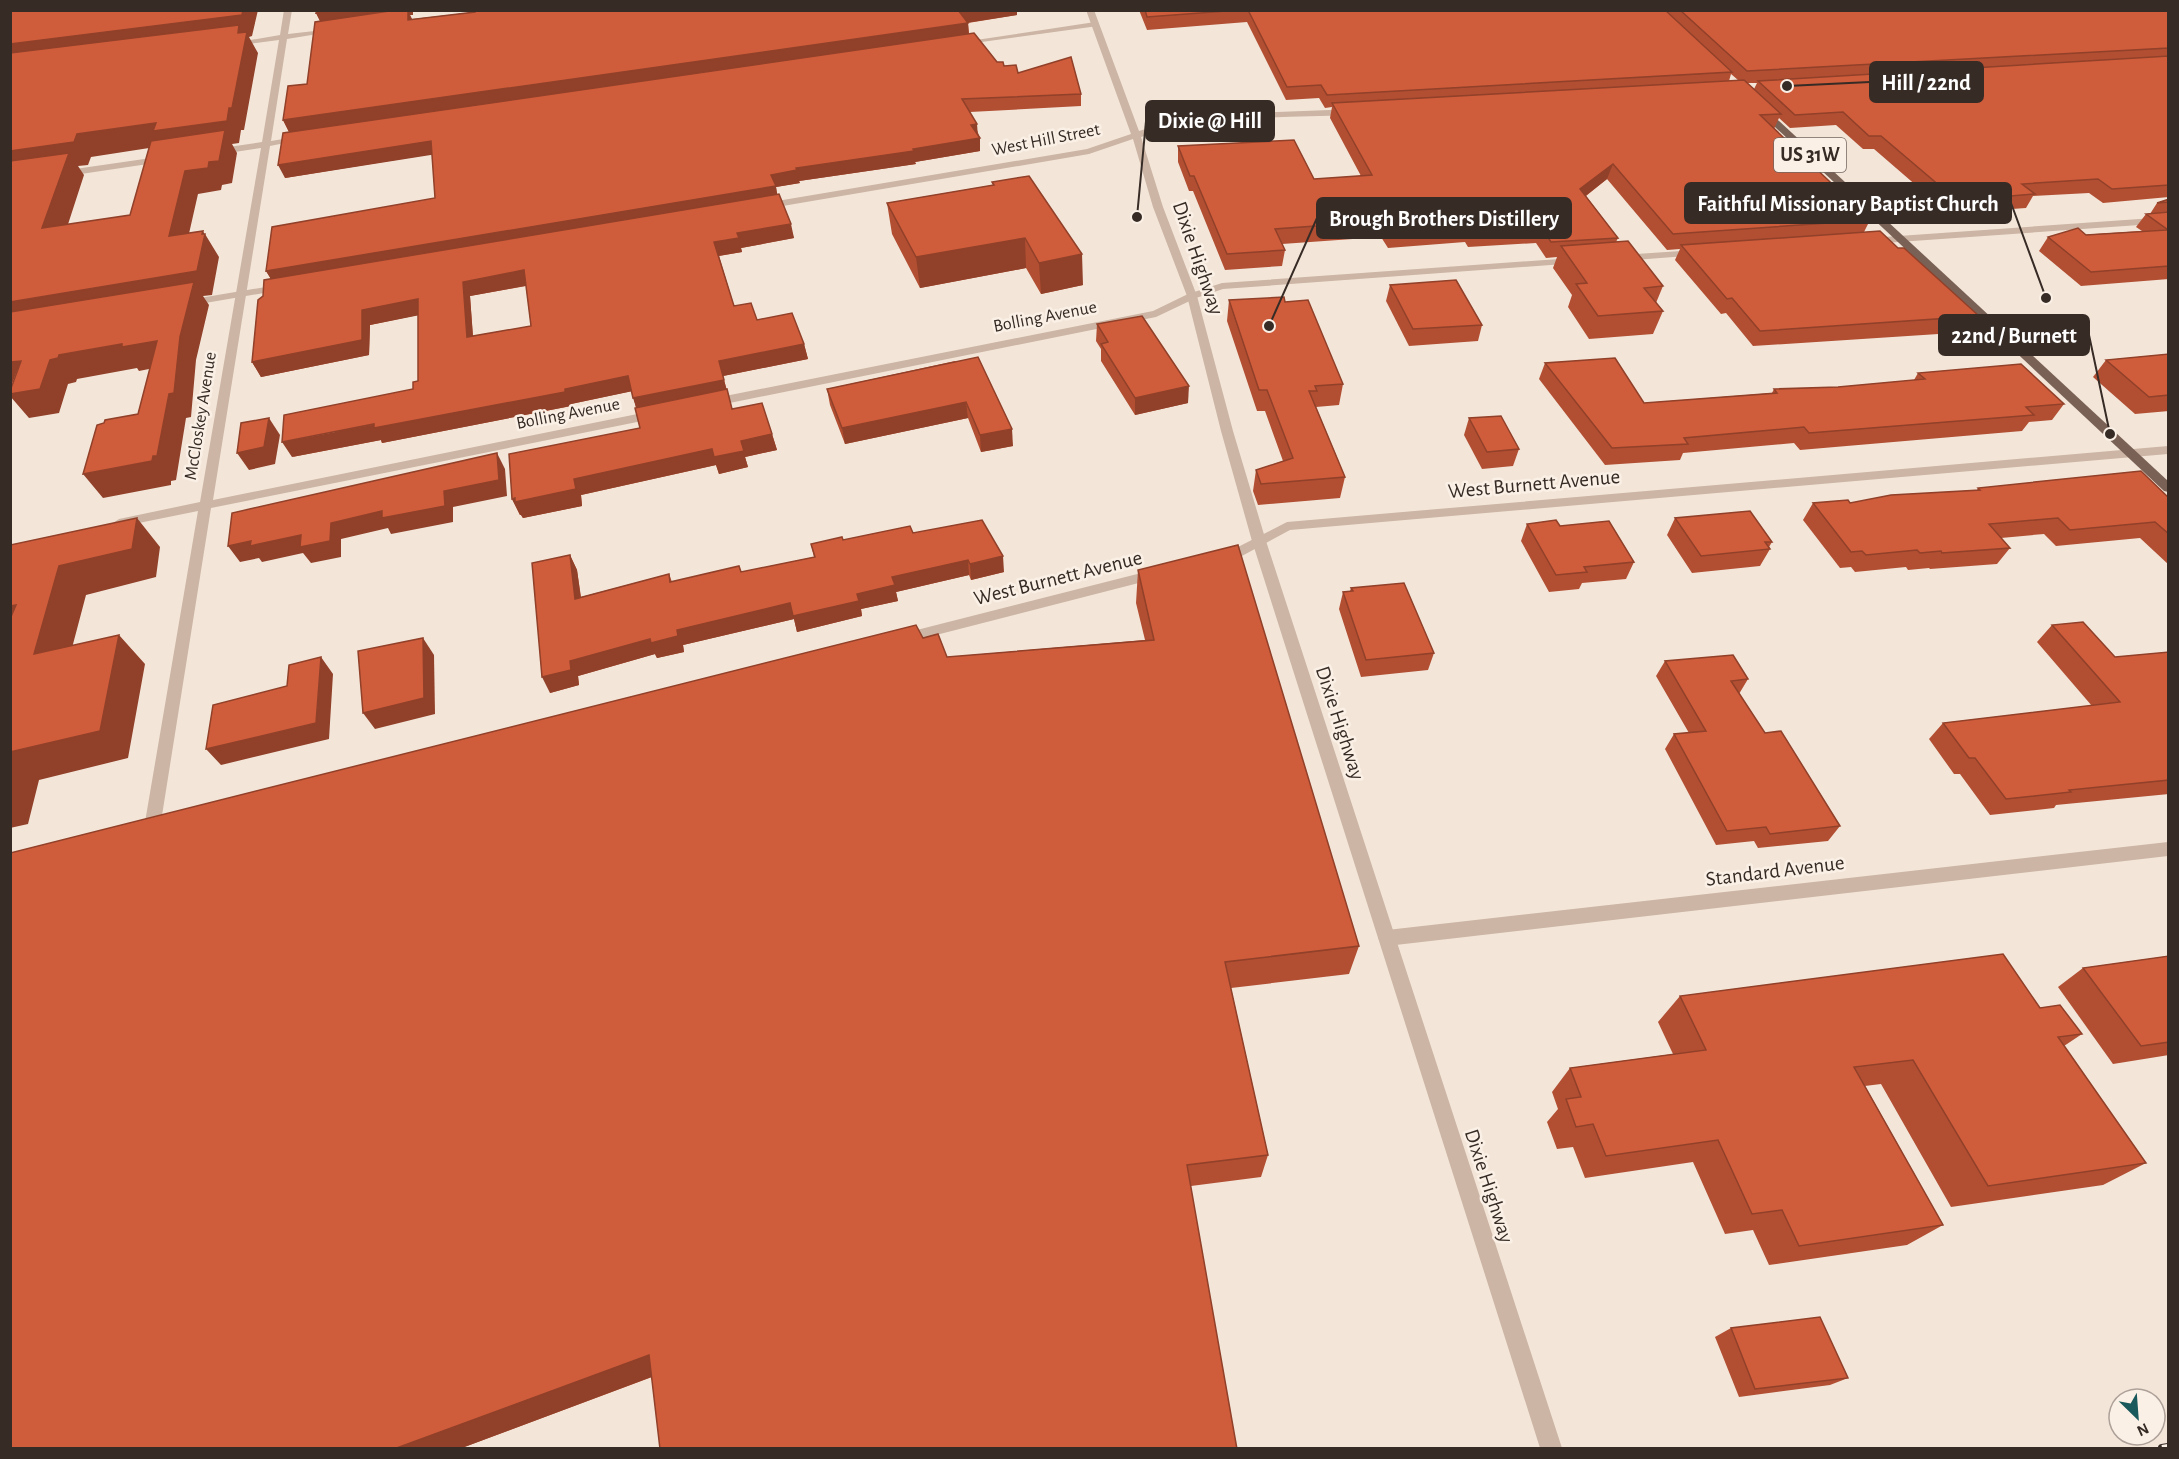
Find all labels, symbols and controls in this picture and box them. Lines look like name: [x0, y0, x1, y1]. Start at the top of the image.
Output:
callout: Hill / 22nd: [1870, 62, 1983, 102]
text: Hill / 22nd: [1881, 72, 1971, 94]
callout: Dixie @ Hill: [1146, 101, 1274, 141]
text: Dixie @ Hill: [1158, 110, 1262, 132]
street label: West Hill Street: [990, 121, 1102, 159]
road number: US 31W: [1774, 138, 1846, 172]
callout: Faithful Missionary Baptist Church: [1685, 183, 2011, 223]
text: Faithful Missionary Baptist Church: [1697, 193, 1999, 216]
callout: Brough Brothers Distillery: [1317, 198, 1571, 238]
street label: Dixie Highway: [1169, 199, 1227, 317]
text: Brough Brothers Distillery: [1329, 208, 1559, 231]
street label: Bolling Avenue: [992, 298, 1098, 336]
callout: 22nd / Burnett: [1939, 315, 2089, 355]
text: 22nd / Burnett: [1951, 325, 2077, 347]
street label: McCloskey Avenue: [182, 351, 220, 481]
street label: Bolling Avenue: [515, 395, 621, 433]
street label: West Burnett Avenue: [1447, 466, 1621, 502]
street label: West Burnett Avenue: [972, 547, 1144, 609]
street label: Dixie Highway: [1312, 663, 1368, 783]
street label: Standard Avenue: [1704, 852, 1846, 890]
street label: Dixie Highway: [1461, 1126, 1517, 1246]
north arrow: [2107, 1387, 2167, 1447]
text: N: [2134, 1420, 2151, 1439]

